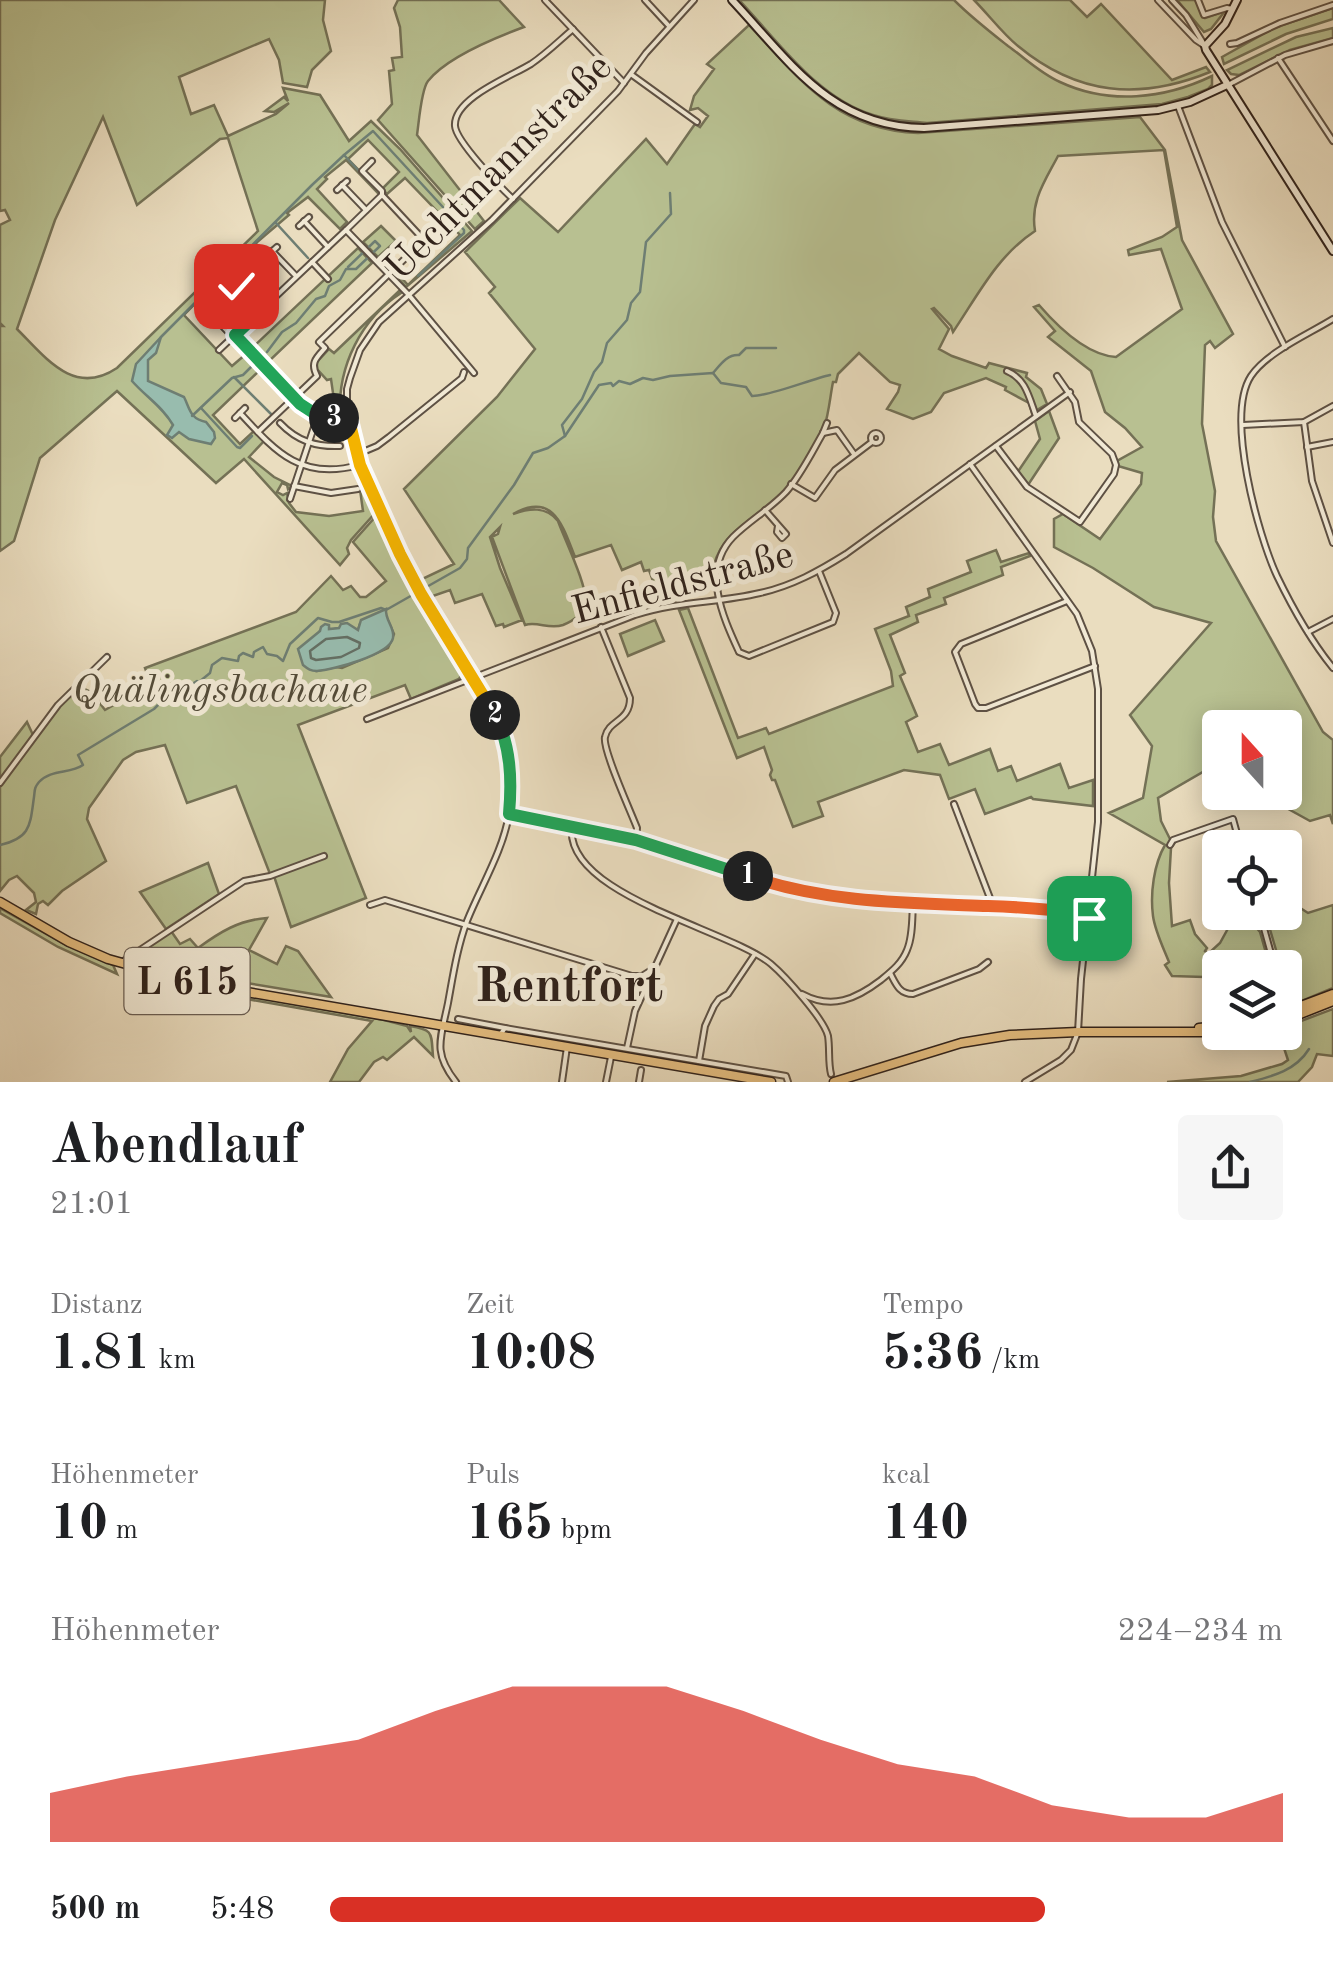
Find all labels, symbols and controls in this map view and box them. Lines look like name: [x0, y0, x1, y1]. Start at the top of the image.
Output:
street label: Uechtmannstraße: [379, 48, 621, 290]
pin: [194, 244, 279, 329]
icon: check: [209, 259, 264, 314]
pin: 3: [309, 393, 359, 443]
text: 3: [326, 404, 342, 432]
street label: Enfieldstraße: [568, 536, 798, 634]
park label: Quälingsbachaue: [72, 672, 368, 712]
pin: 2: [470, 690, 520, 740]
text: 2: [487, 701, 503, 729]
north arrow: [1202, 710, 1302, 810]
map controls: [1202, 710, 1302, 1050]
button: locate: [1202, 830, 1302, 930]
pin: 1: [723, 851, 773, 901]
text: 1: [740, 862, 756, 890]
pin: [1047, 876, 1132, 961]
icon: arrive: [1062, 891, 1117, 946]
road number: L 615: [124, 948, 250, 1014]
button: layers: [1202, 950, 1302, 1050]
district label: Rentfort: [475, 963, 663, 1013]
button: share: [1178, 1115, 1283, 1220]
text: Abendlauf: [50, 1120, 301, 1175]
text: 21:01: [50, 1189, 133, 1221]
text: Distanz: [50, 1292, 143, 1320]
text: Zeit: [466, 1292, 515, 1320]
text: Tempo: [882, 1292, 964, 1320]
text: 1.81: [50, 1330, 151, 1380]
text: 10:08: [466, 1330, 596, 1380]
text: 5:36: [882, 1330, 983, 1380]
text: km: [151, 1347, 196, 1375]
text: /km: [983, 1347, 1040, 1375]
text: Höhenmeter: [50, 1462, 198, 1490]
text: Puls: [466, 1462, 520, 1490]
text: kcal: [882, 1462, 930, 1490]
text: 10: [50, 1500, 108, 1550]
text: 165: [466, 1500, 553, 1550]
text: 140: [882, 1500, 969, 1550]
text: m: [108, 1517, 138, 1545]
text: bpm: [553, 1517, 612, 1545]
text: Höhenmeter: [50, 1616, 220, 1648]
text: 224–234 m: [1117, 1616, 1283, 1648]
text: 500 m: [50, 1894, 140, 1926]
text: 5:48: [210, 1894, 275, 1926]

